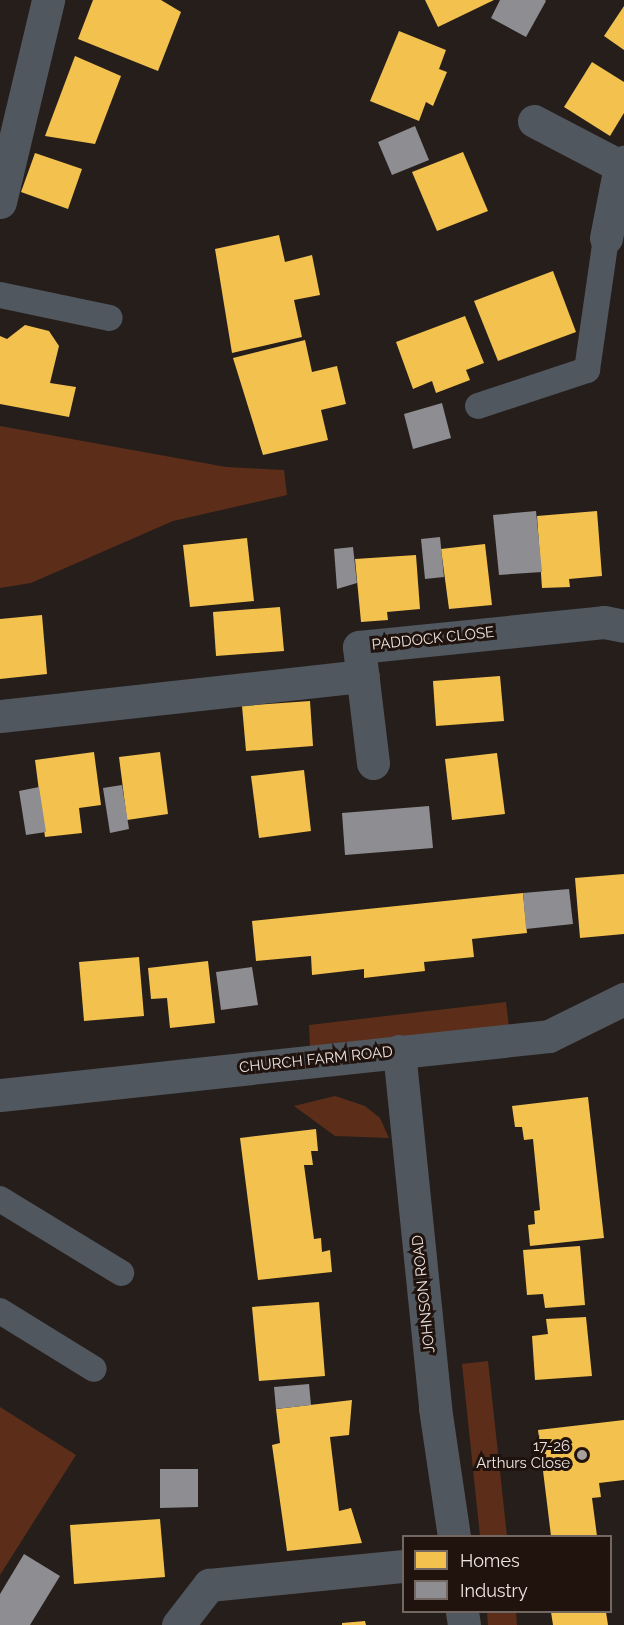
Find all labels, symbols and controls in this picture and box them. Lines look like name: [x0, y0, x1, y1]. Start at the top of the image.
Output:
street label: PADDOCK CLOSE: [371, 624, 495, 654]
street label: CHURCH FARM ROAD: [238, 1043, 394, 1077]
street label: JOHNSON ROAD: [409, 1234, 439, 1354]
place label: 17-26 Arthurs Close: [476, 1437, 570, 1472]
marker: 17-26 Arthurs Close: [575, 1448, 589, 1462]
legend: [402, 1535, 612, 1613]
text: Homes: [460, 1550, 520, 1571]
text: Industry: [460, 1580, 528, 1601]

